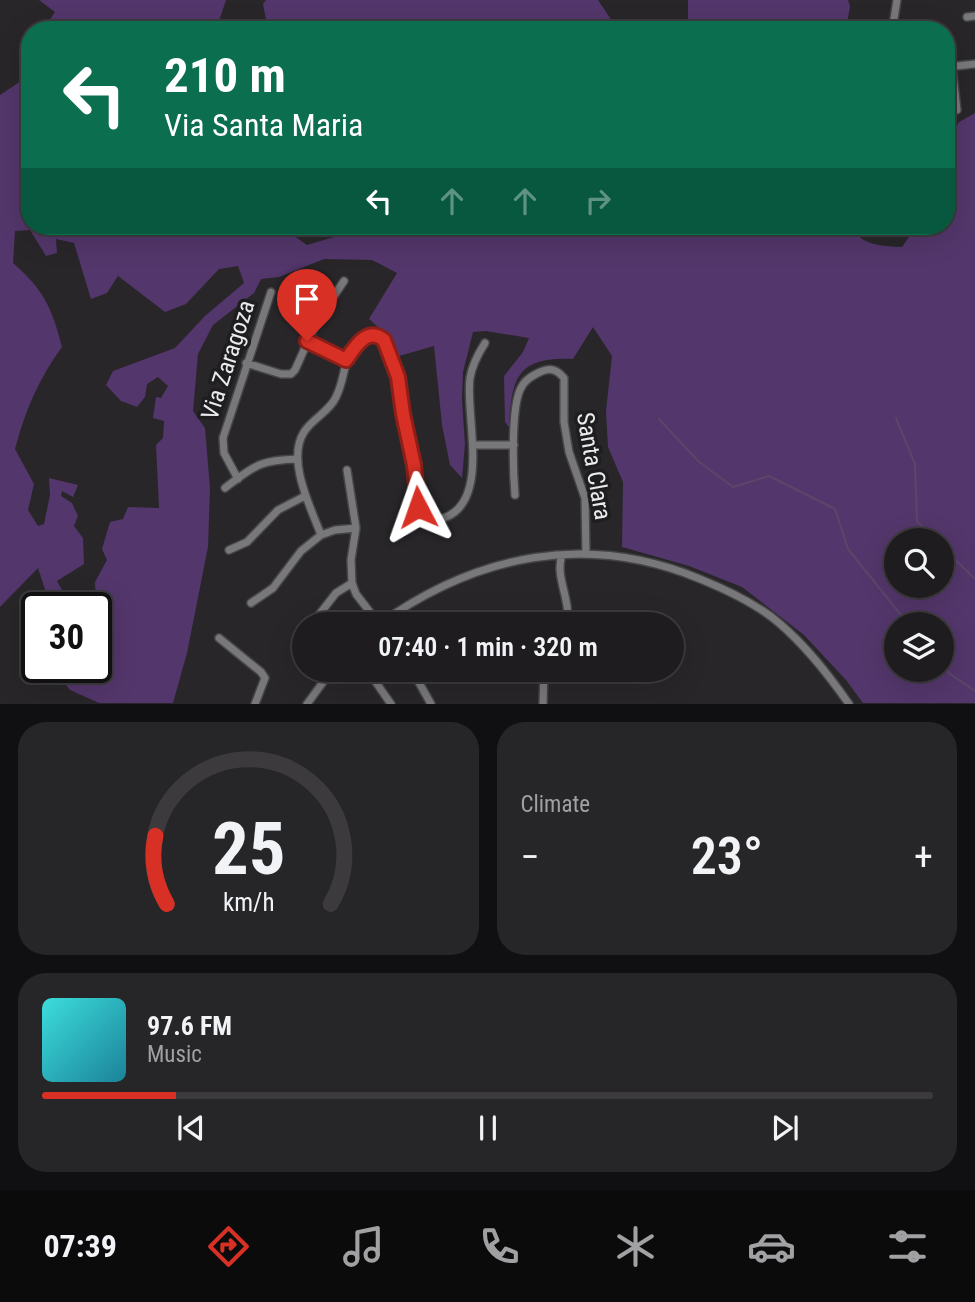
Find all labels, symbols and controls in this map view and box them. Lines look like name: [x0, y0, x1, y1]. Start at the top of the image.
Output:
text: 210 m: [164, 47, 286, 104]
icon: left: [49, 49, 140, 140]
text: Via Santa Maria: [164, 106, 363, 144]
icon: left: [360, 182, 398, 220]
icon: ahead: [433, 182, 471, 220]
icon: ahead: [506, 182, 544, 220]
icon: right: [579, 182, 617, 220]
pin: [277, 269, 337, 341]
icon: arrive: [288, 280, 326, 318]
street label: Via Zaragoza: [196, 297, 260, 423]
street label: Santa Clara: [571, 410, 617, 522]
position arrow: [381, 470, 455, 544]
map controls: [884, 528, 954, 682]
button: search: [884, 528, 954, 598]
speed limit sign: 30: [21, 592, 112, 683]
button: layers: [884, 612, 954, 682]
text: 07:40 · 1 min · 320 m: [378, 632, 598, 662]
text: Climate: [521, 791, 590, 818]
text: 25: [211, 807, 285, 893]
text: 23°: [691, 826, 763, 887]
text: −: [521, 835, 540, 879]
text: +: [914, 835, 933, 879]
text: km/h: [223, 888, 274, 917]
text: 97.6 FM: [147, 1011, 232, 1041]
text: Music: [147, 1041, 202, 1068]
icon: previous: [172, 1109, 210, 1147]
icon: pause: [469, 1109, 507, 1147]
icon: next: [766, 1109, 804, 1147]
icon: directions: [204, 1222, 253, 1271]
icon: music: [339, 1222, 388, 1271]
icon: phone: [475, 1222, 524, 1271]
icon: climate: [611, 1222, 660, 1271]
icon: car: [747, 1222, 796, 1271]
icon: filters: [883, 1222, 932, 1271]
text: 07:39: [43, 1227, 117, 1265]

